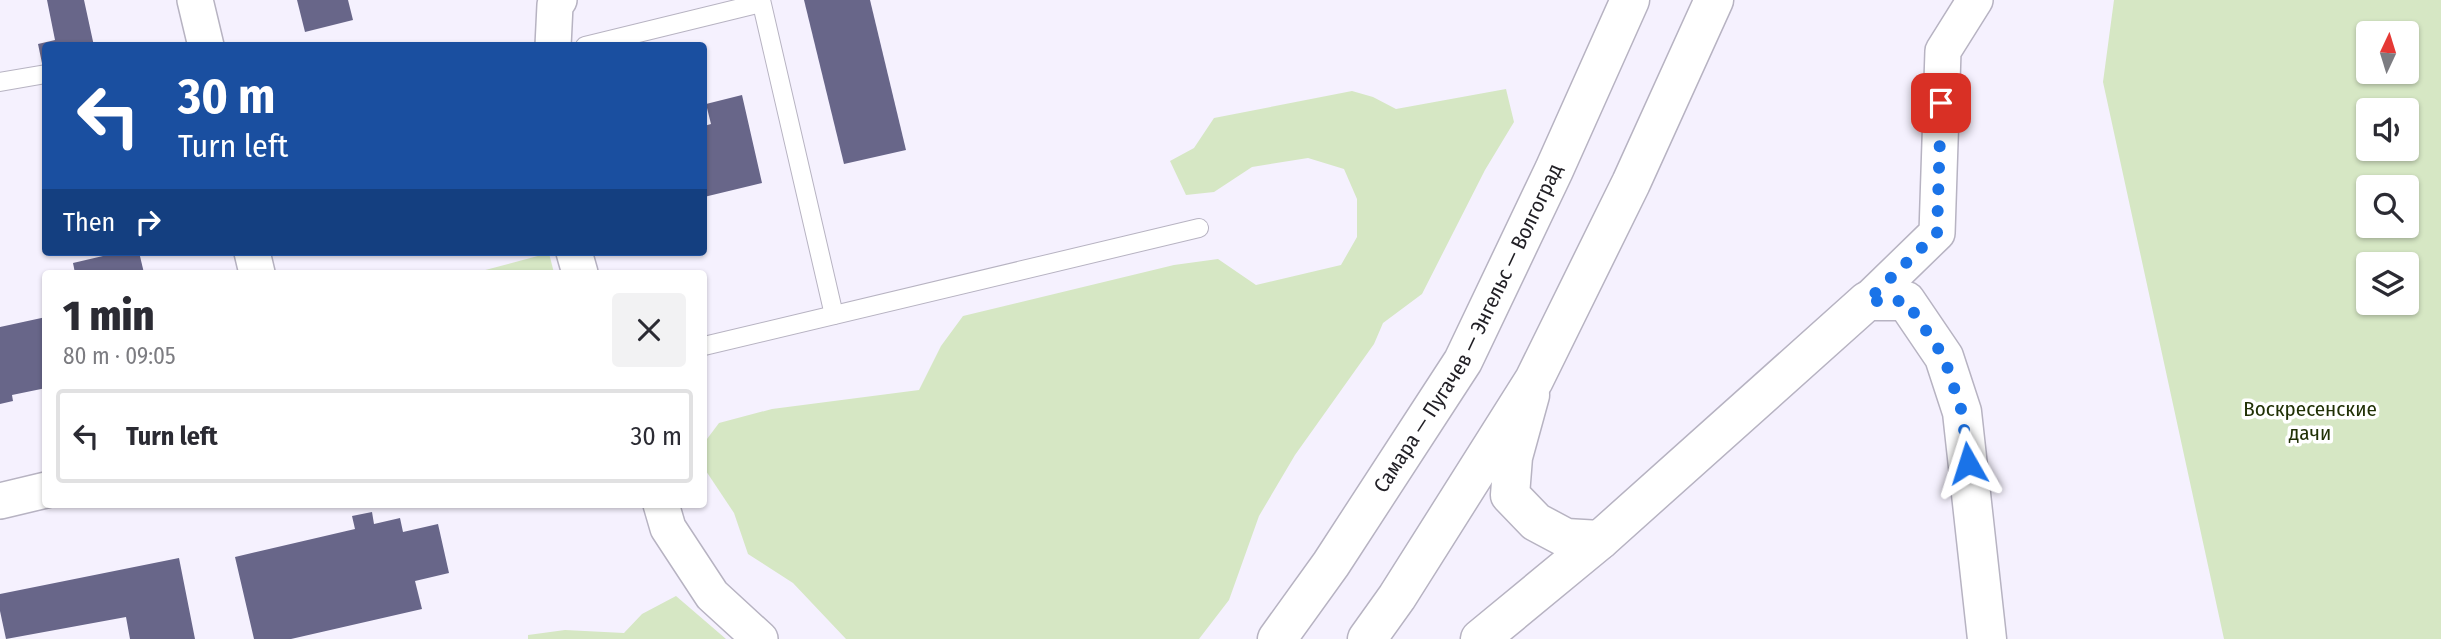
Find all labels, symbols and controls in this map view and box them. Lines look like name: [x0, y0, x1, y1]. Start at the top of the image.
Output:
north arrow: [2356, 21, 2418, 84]
map controls: [2356, 21, 2419, 315]
text: 30 m: [178, 67, 276, 126]
icon: left: [63, 70, 154, 161]
pin: [1911, 73, 1971, 133]
icon: arrive: [1922, 84, 1960, 122]
button: sound: [2356, 98, 2419, 161]
text: Turn left: [178, 127, 288, 165]
street label: Самара — Пугачев — Энгельс — Волгоград: [1368, 160, 1568, 497]
button: search: [2356, 175, 2419, 238]
icon: right: [129, 203, 167, 241]
text: Then: [63, 207, 115, 238]
button: layers: [2356, 252, 2419, 315]
text: 1 min: [63, 291, 154, 341]
button: close: [612, 293, 686, 367]
text: 80 m · 09:05: [63, 342, 176, 370]
park label: Воскресенские дачи: [2243, 396, 2377, 446]
icon: left: [67, 417, 105, 455]
text: Turn left: [126, 421, 218, 452]
text: 30 m: [631, 421, 682, 452]
position arrow: [1931, 426, 2005, 500]

